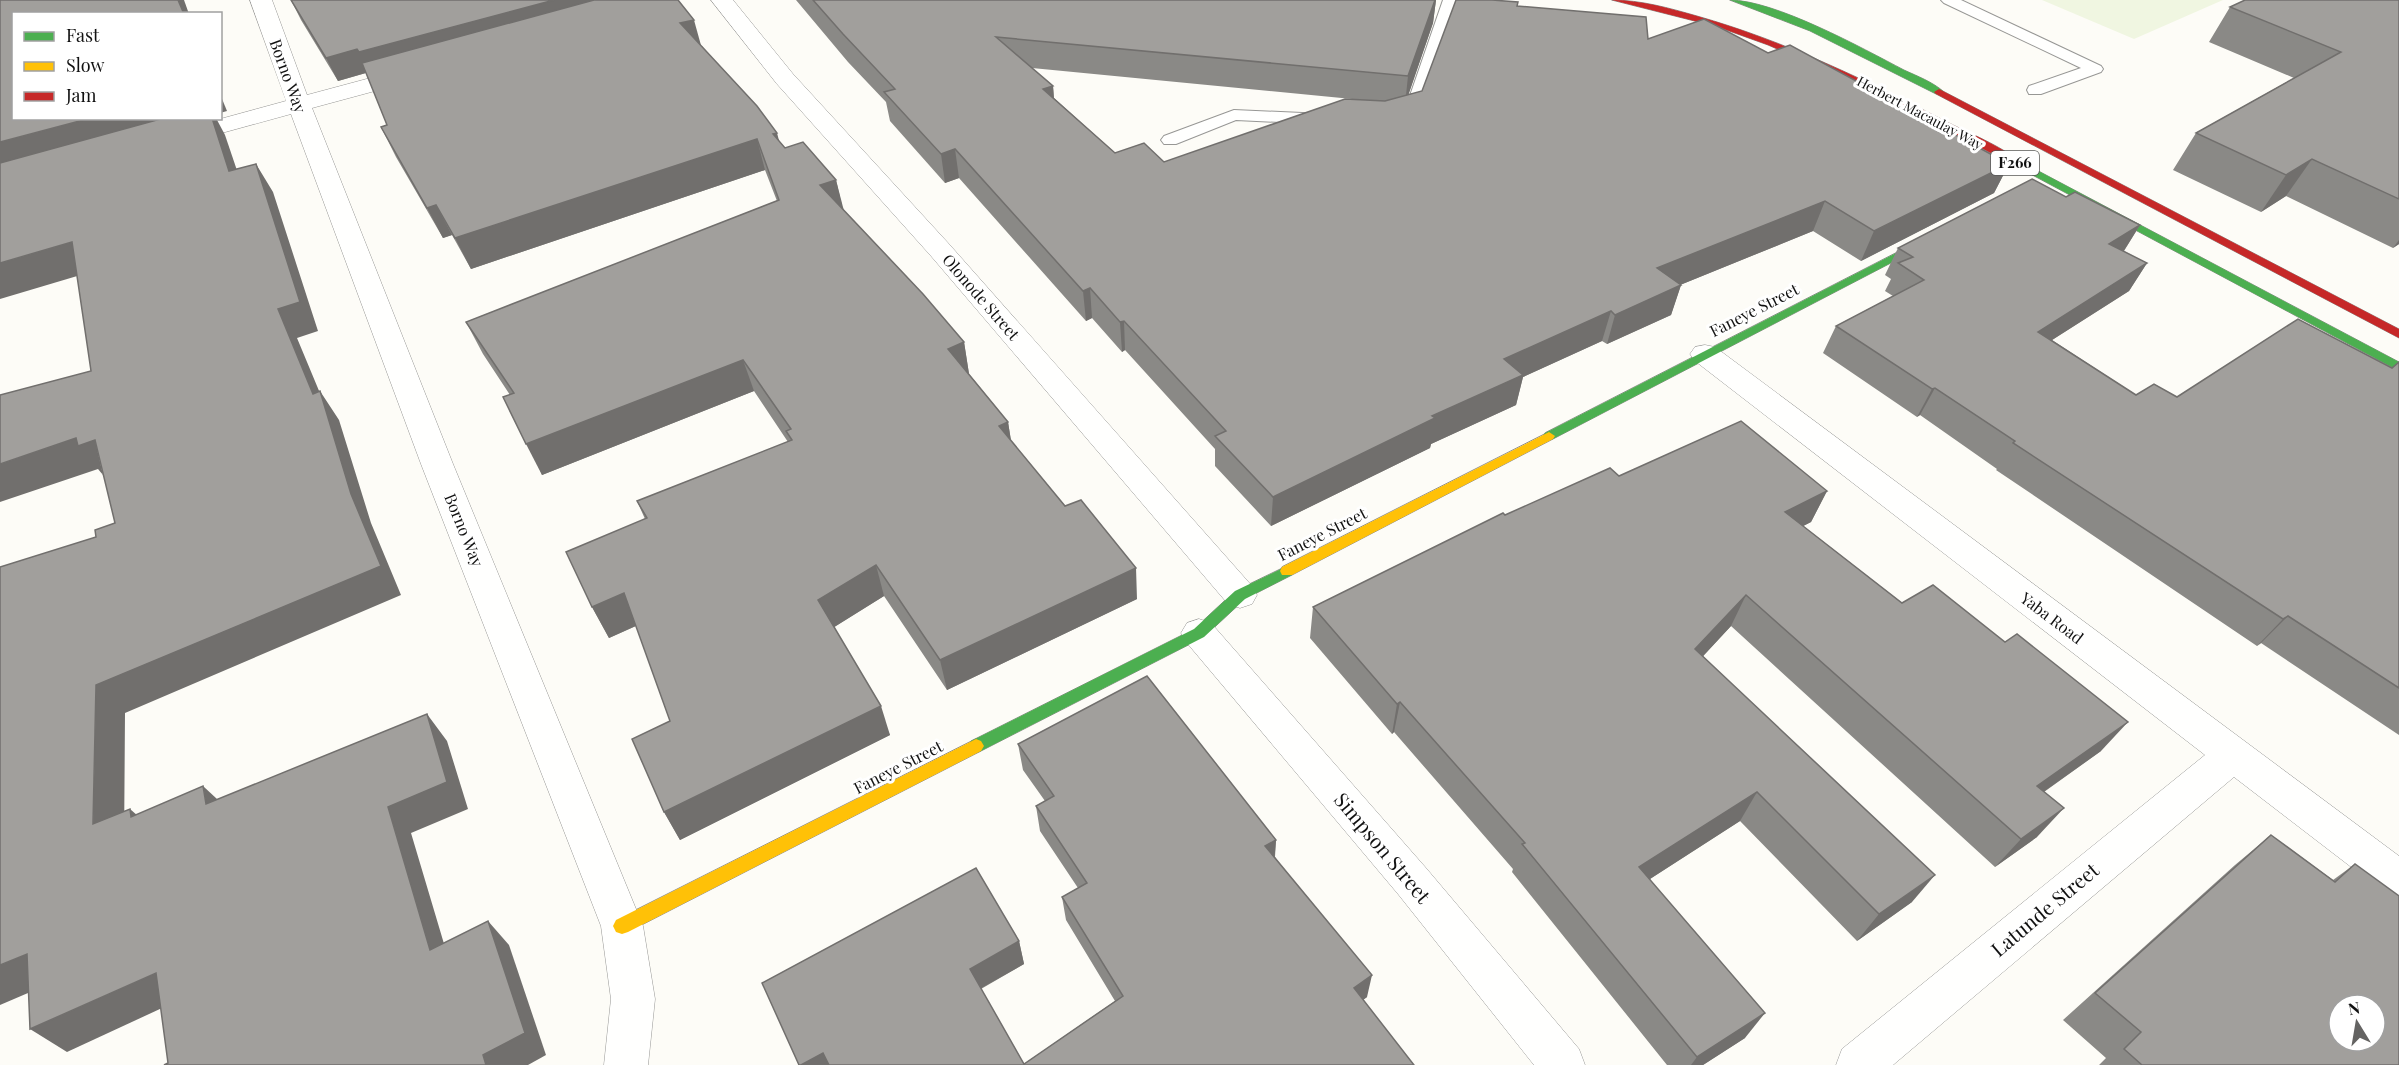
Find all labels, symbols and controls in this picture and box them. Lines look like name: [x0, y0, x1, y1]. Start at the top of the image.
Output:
legend: [12, 12, 222, 120]
text: Fast: [66, 23, 100, 47]
street label: Borno Way: [265, 36, 312, 116]
text: Slow: [66, 53, 104, 77]
street label: Herbert Macaulay Way: [1854, 71, 1987, 154]
text: Jam: [65, 83, 96, 107]
road number: F266: [1991, 151, 2039, 175]
street label: Olonode Street: [938, 249, 1025, 344]
street label: Faneye Street: [1706, 278, 1802, 341]
street label: Borno Way: [440, 490, 489, 570]
street label: Faneye Street: [1274, 502, 1370, 565]
street label: Yaba Road: [2016, 586, 2088, 648]
street label: Faneye Street: [850, 735, 946, 798]
street label: Simpson Street: [1329, 786, 1438, 909]
street label: Latunde Street: [1985, 855, 2104, 962]
north arrow: [2327, 993, 2387, 1053]
text: N: [2346, 996, 2362, 1019]

